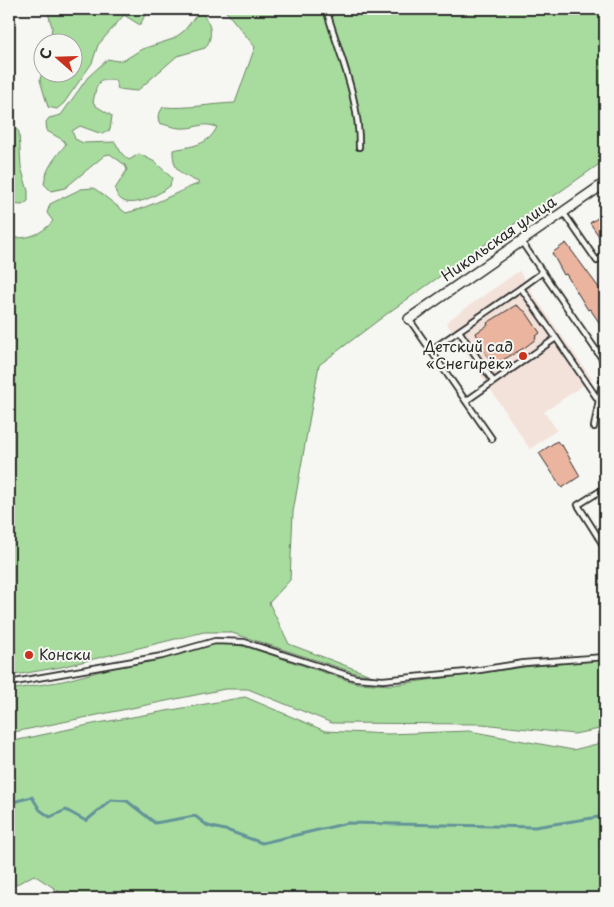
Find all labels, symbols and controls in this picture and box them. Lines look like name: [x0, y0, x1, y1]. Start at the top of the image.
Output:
north arrow: [32, 32, 82, 82]
text: С: [34, 45, 57, 62]
street label: Никольская улица: [436, 189, 561, 286]
place label: Детский сад «Снегирёк»: [423, 334, 513, 374]
marker: Детский сад «Снегирёк»: [517, 350, 529, 362]
place label: Конски: [39, 642, 91, 665]
marker: Конски: [23, 649, 35, 661]

